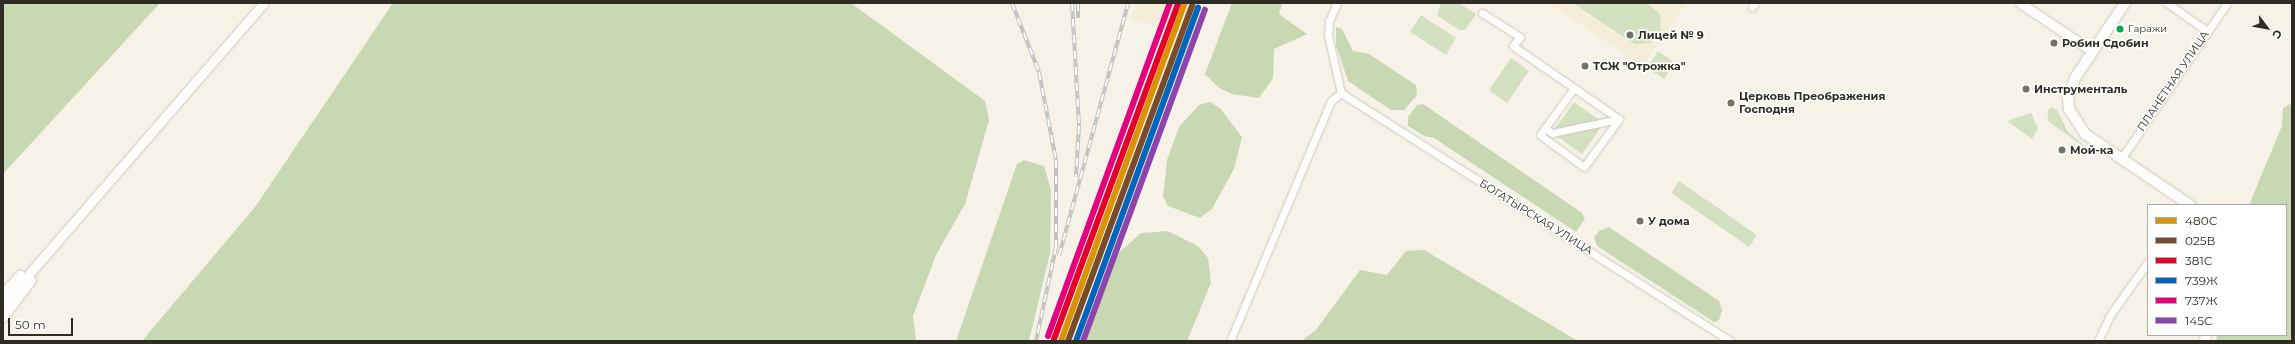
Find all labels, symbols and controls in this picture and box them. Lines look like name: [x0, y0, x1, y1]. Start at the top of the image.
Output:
north arrow: [2247, 8, 2287, 48]
place label: Гаражи: [2128, 23, 2167, 35]
marker: Гаражи: [2115, 24, 2125, 34]
text: С: [2269, 27, 2285, 41]
place label: Лицей № 9: [1638, 28, 1704, 42]
street label: ПЛАНЕТНАЯ УЛИЦА: [2134, 28, 2212, 134]
marker: Лицей № 9: [1625, 30, 1635, 40]
place label: Робин Сдобин: [2062, 36, 2149, 50]
marker: Робин Сдобин: [2049, 38, 2059, 48]
place label: ТСЖ "Отрожка": [1593, 59, 1686, 73]
marker: ТСЖ "Отрожка": [1580, 61, 1590, 71]
place label: Инструменталь: [2034, 82, 2127, 96]
marker: Инструменталь: [2021, 84, 2031, 94]
place label: Церковь Преображения Господня: [1739, 90, 1885, 116]
marker: Церковь Преображения Господня: [1726, 98, 1736, 108]
place label: Мой-ка: [2070, 143, 2113, 157]
marker: Мой-ка: [2057, 145, 2067, 155]
street label: БОГАТЫРСКАЯ УЛИЦА: [1477, 177, 1595, 257]
legend: [2147, 204, 2287, 336]
text: 480С: [2185, 213, 2217, 228]
place label: У дома: [1648, 214, 1690, 228]
marker: У дома: [1635, 216, 1645, 226]
text: 025В: [2185, 233, 2216, 248]
text: 381С: [2185, 253, 2212, 268]
text: 739Ж: [2185, 273, 2218, 288]
text: 737Ж: [2185, 293, 2218, 308]
scale bar: [10, 310, 75, 336]
text: 145С: [2185, 313, 2213, 328]
text: 50 m: [15, 317, 46, 332]

